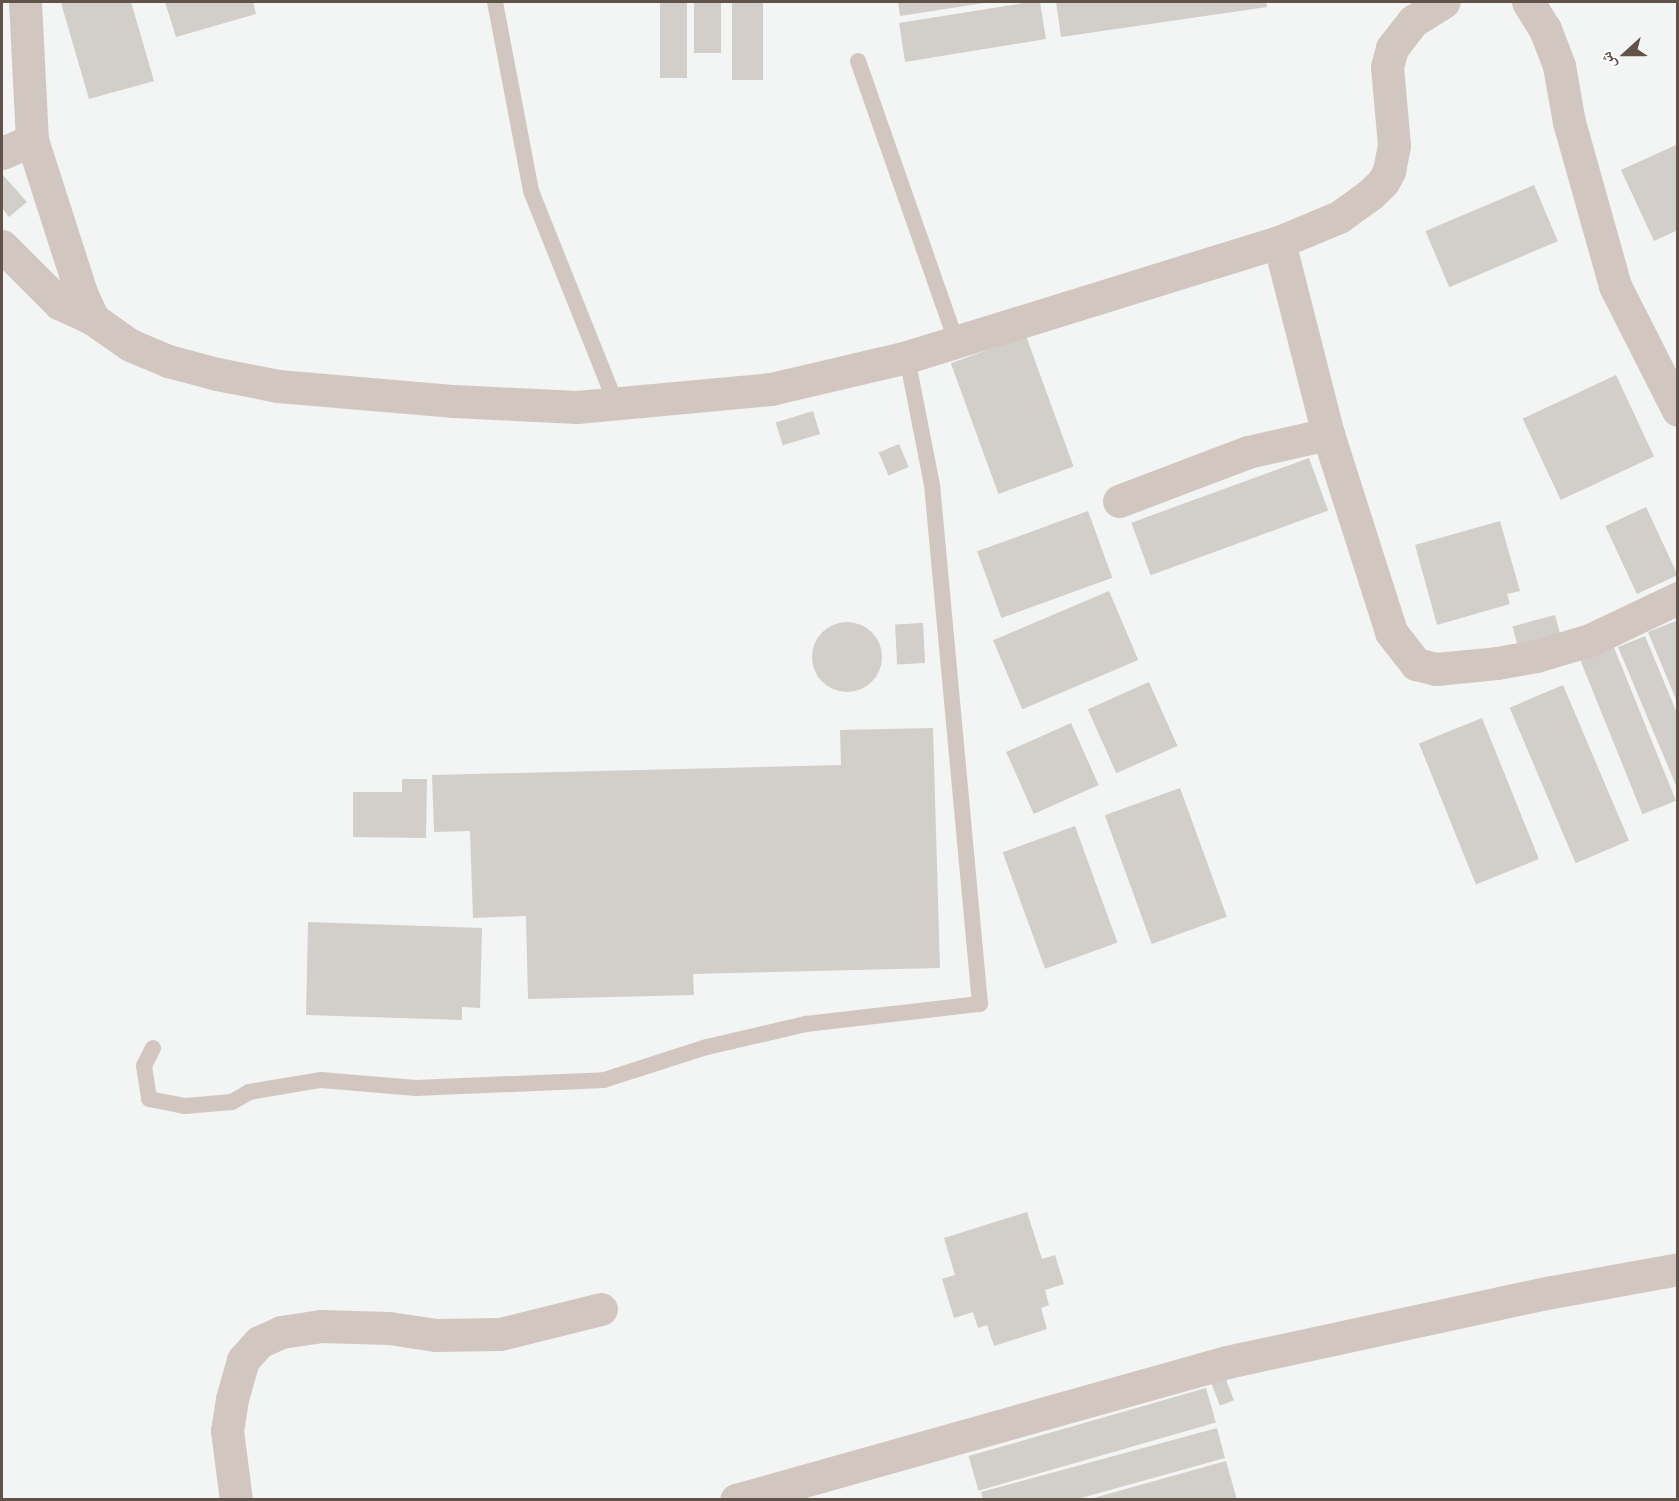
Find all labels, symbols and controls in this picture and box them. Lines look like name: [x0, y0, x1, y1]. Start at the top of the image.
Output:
north arrow: [1595, 24, 1655, 84]
text: ش: [1596, 49, 1621, 72]

